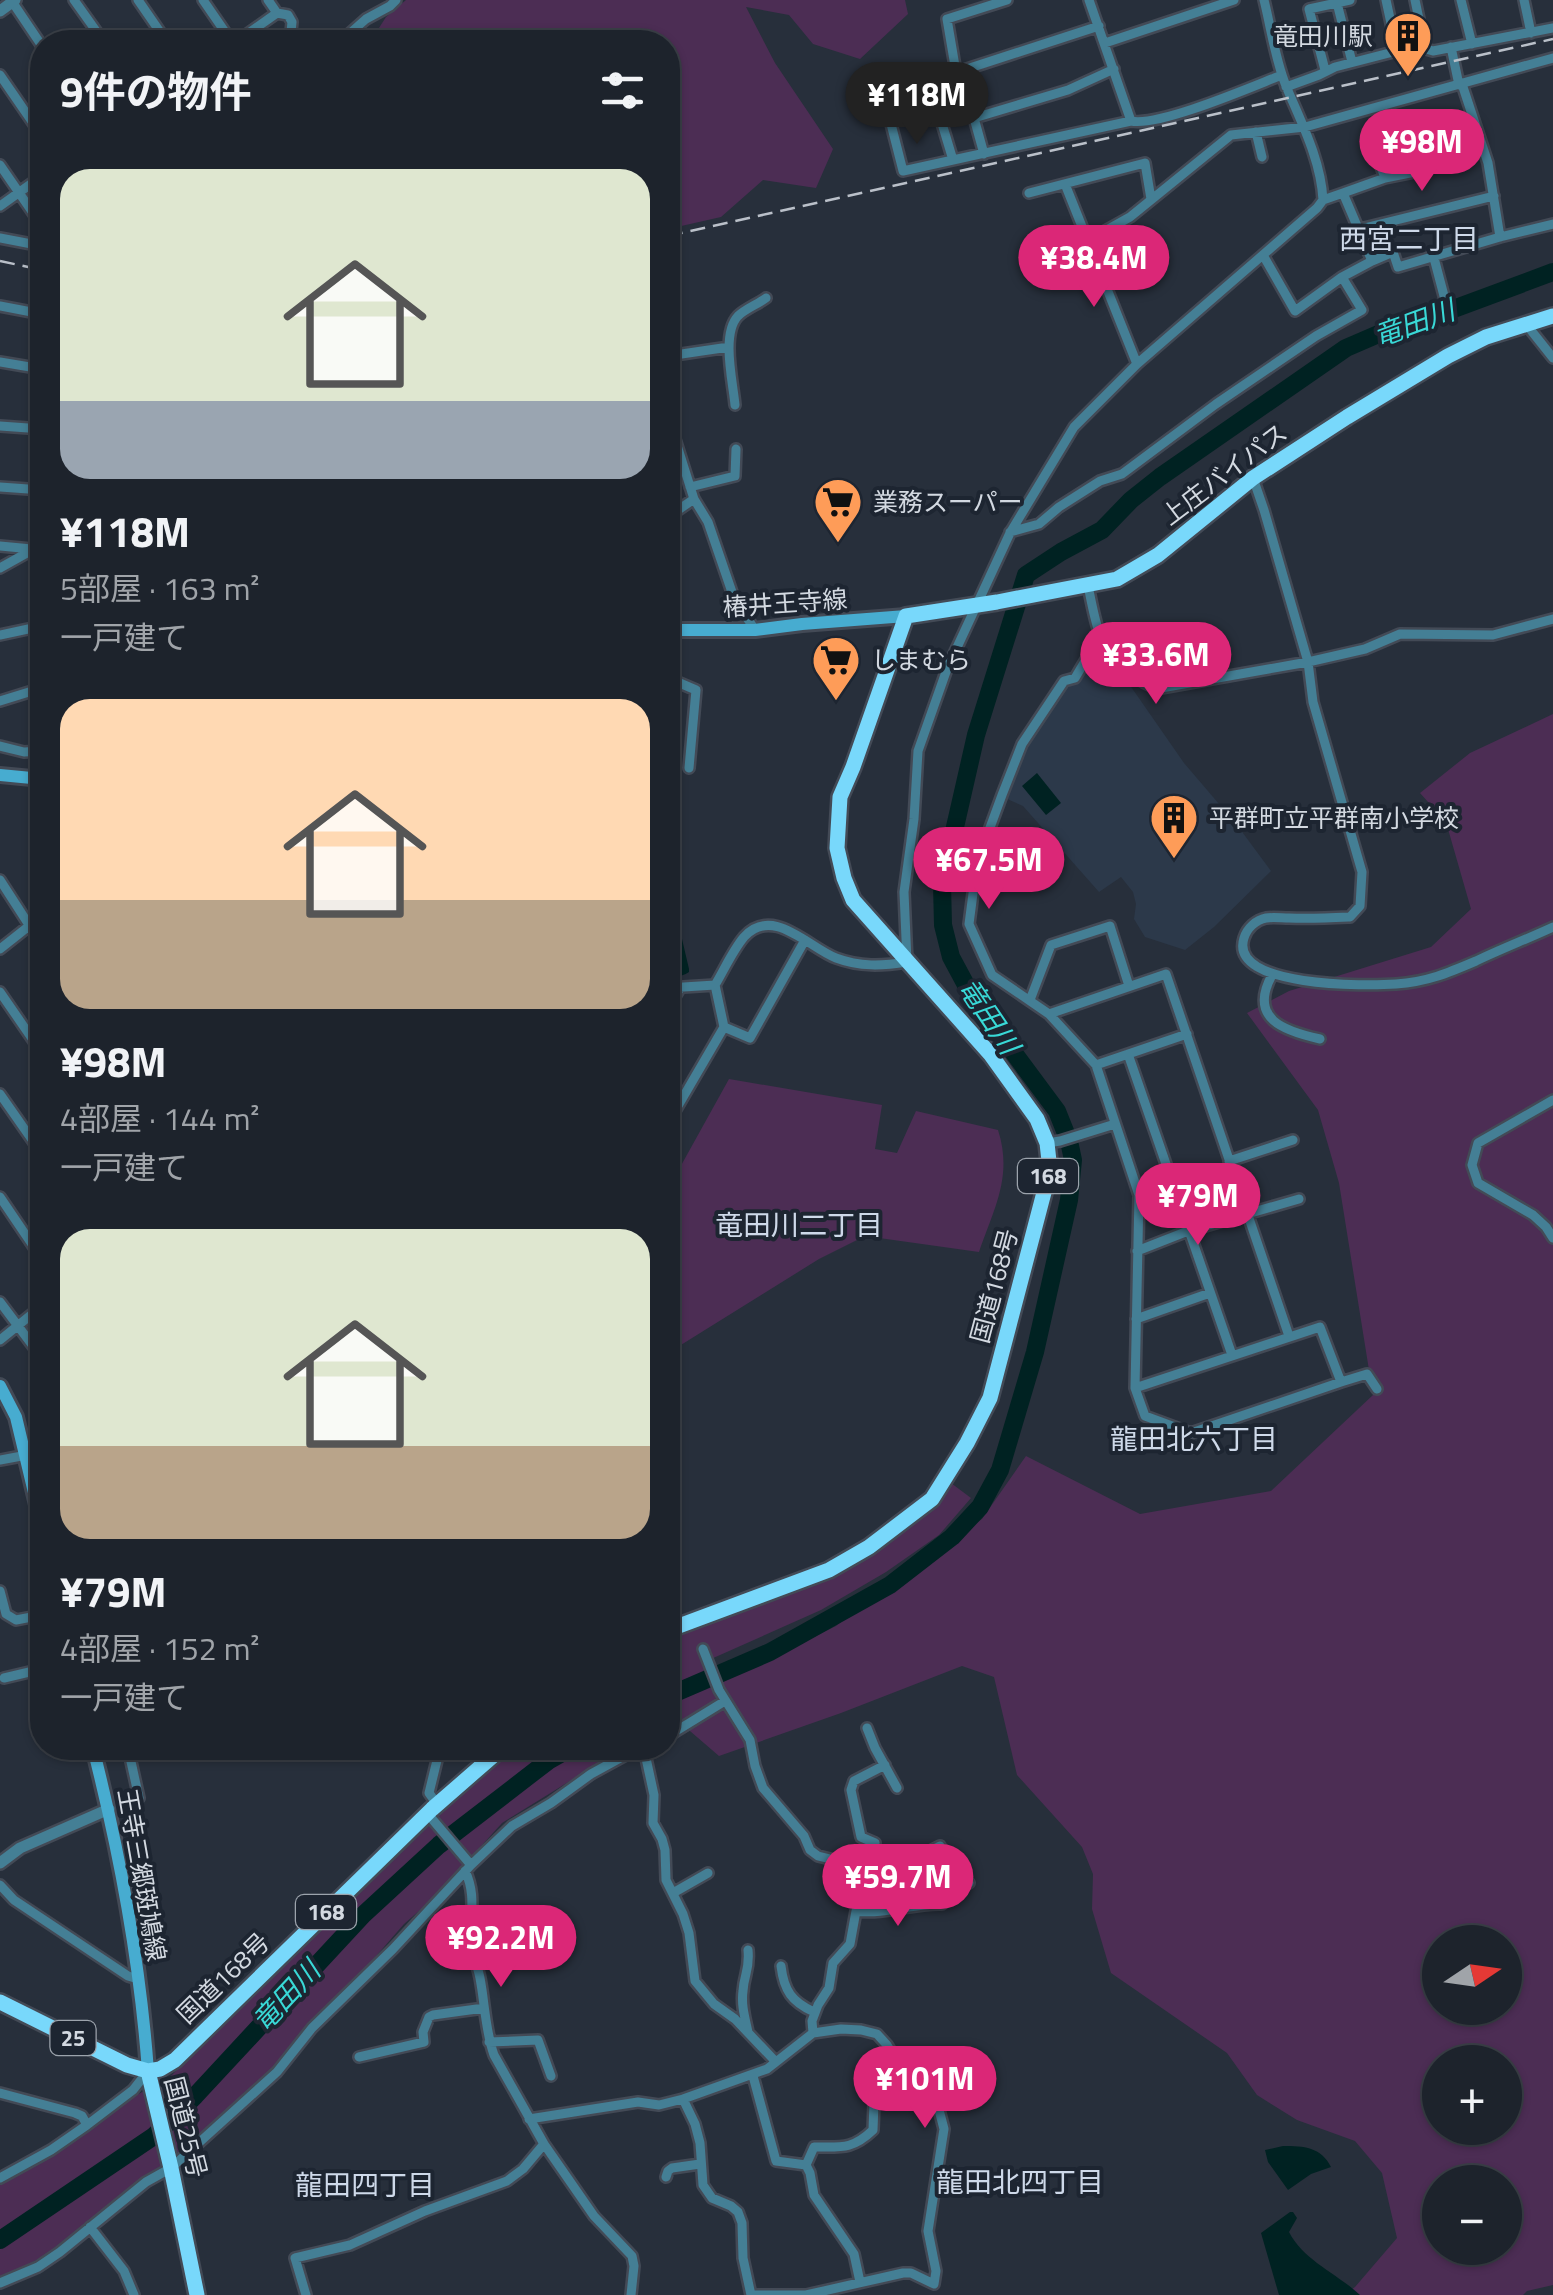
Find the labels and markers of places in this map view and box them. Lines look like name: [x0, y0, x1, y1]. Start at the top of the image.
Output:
building icon: 竜田川駅: [1382, 10, 1434, 78]
place label: 竜田川駅: [1273, 17, 1373, 55]
pin: ¥118M: [847, 62, 987, 147]
pin: ¥98M: [1363, 109, 1481, 194]
pin: ¥38.4M: [1013, 225, 1175, 310]
supermarket icon: 業務スーパー: [812, 476, 864, 544]
place label: 業務スーパー: [873, 483, 1023, 521]
pin: ¥33.6M: [1075, 622, 1237, 707]
supermarket icon: しまむら: [810, 634, 862, 702]
place label: しまむら: [871, 641, 971, 679]
building icon: 平群町立平群南小学校: [1148, 792, 1200, 860]
place label: 平群町立平群南小学校: [1209, 799, 1459, 837]
pin: ¥67.5M: [908, 827, 1070, 912]
pin: ¥79M: [1139, 1163, 1257, 1248]
pin: ¥59.7M: [817, 1844, 979, 1929]
pin: ¥92.2M: [420, 1905, 582, 1990]
pin: ¥101M: [855, 2046, 995, 2131]

